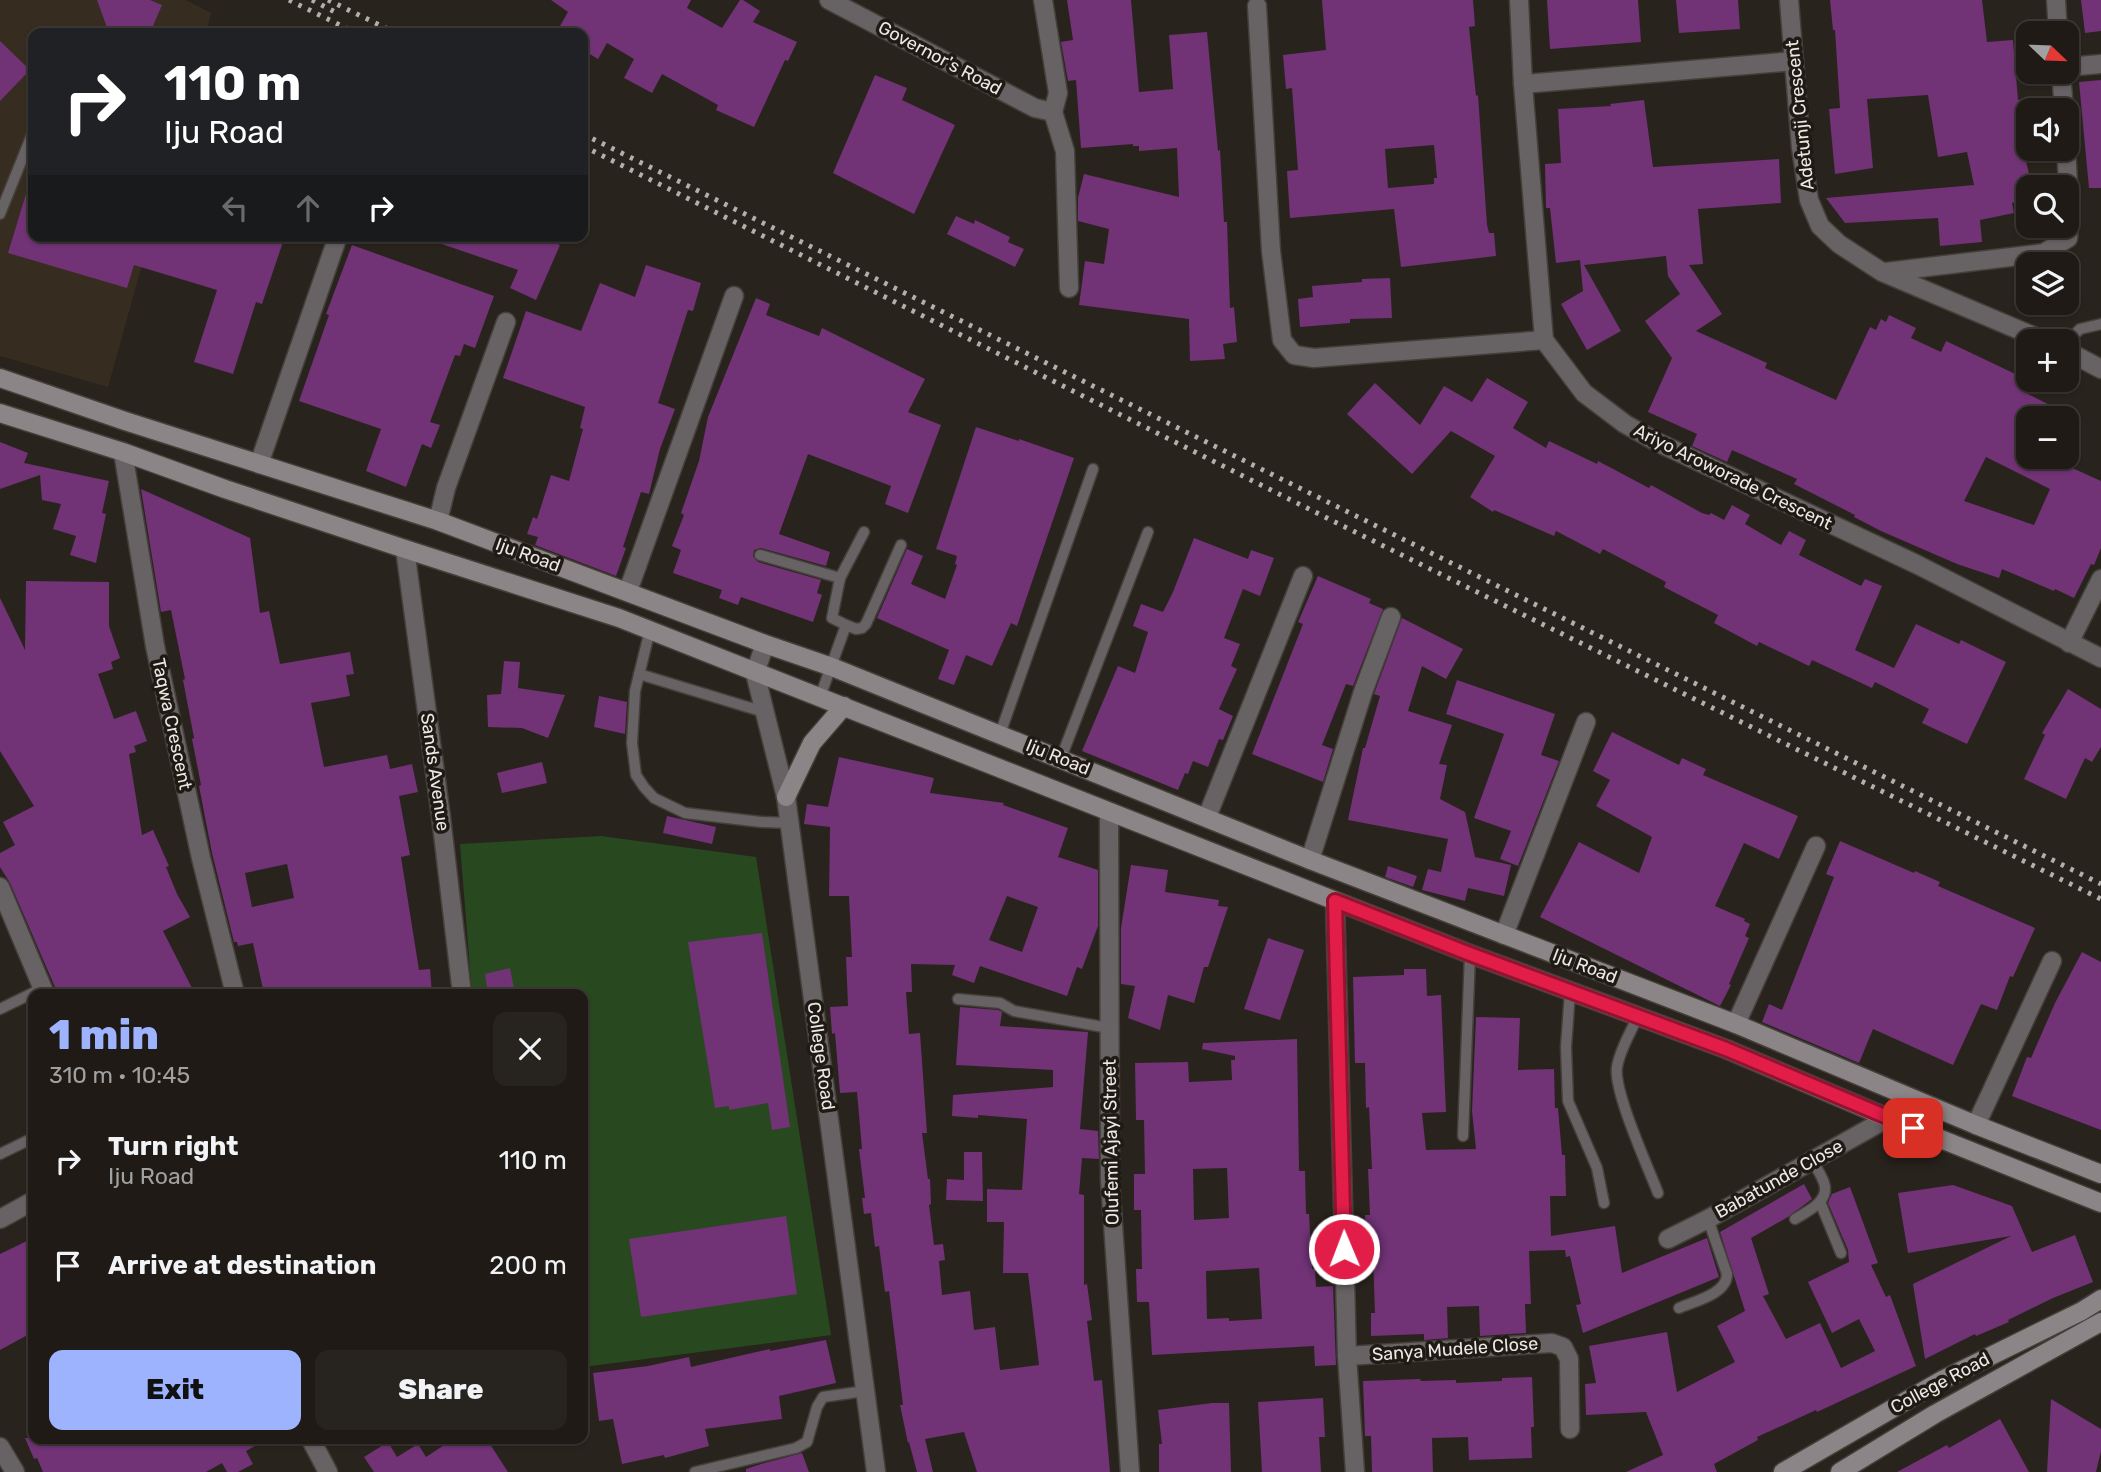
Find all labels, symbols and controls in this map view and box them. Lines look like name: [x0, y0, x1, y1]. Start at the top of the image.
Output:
street label: Governor's Road: [874, 16, 1006, 100]
north arrow: [2016, 21, 2079, 84]
map controls: [2016, 21, 2079, 469]
street label: Adetunji Crescent: [1781, 39, 1819, 191]
text: 110 m: [164, 54, 301, 112]
icon: right: [49, 56, 140, 147]
button: sound: [2016, 98, 2079, 161]
text: Iju Road: [164, 113, 284, 151]
button: search: [2016, 175, 2079, 238]
icon: left: [216, 189, 254, 227]
icon: ahead: [289, 189, 327, 227]
icon: right: [362, 189, 400, 227]
button: layers: [2016, 252, 2079, 315]
button: +: [2016, 329, 2079, 392]
button: −: [2016, 406, 2079, 469]
street label: Ariyo Aroworade Crescent: [1630, 419, 1836, 535]
street label: Iju Road: [493, 533, 563, 577]
street label: Taqwa Crescent: [147, 656, 197, 792]
street label: Sands Avenue: [416, 712, 454, 832]
street label: Iju Road: [1023, 734, 1093, 780]
street label: Iju Road: [1550, 944, 1620, 988]
street label: College Road: [803, 1000, 839, 1112]
text: 1 min: [49, 1010, 159, 1060]
button: close: [493, 1012, 567, 1086]
street label: Olufemi Ajayi Street: [1099, 1059, 1123, 1225]
text: 310 m · 10:45: [49, 1061, 190, 1089]
pin: [1883, 1098, 1943, 1158]
icon: arrive: [1894, 1109, 1932, 1147]
text: Turn right: [108, 1131, 238, 1162]
street label: Babatunde Close: [1711, 1135, 1847, 1223]
icon: right: [49, 1142, 87, 1180]
text: 110 m: [499, 1145, 567, 1176]
text: Iju Road: [108, 1162, 194, 1190]
position arrow: [1307, 1212, 1381, 1286]
icon: arrive: [49, 1247, 87, 1285]
text: Arrive at destination: [108, 1250, 376, 1281]
text: 200 m: [489, 1250, 567, 1281]
street label: Sanya Mudele Close: [1371, 1332, 1539, 1366]
street label: College Road: [1887, 1348, 1993, 1418]
button: Exit: [49, 1350, 301, 1430]
button: Share: [315, 1350, 567, 1430]

